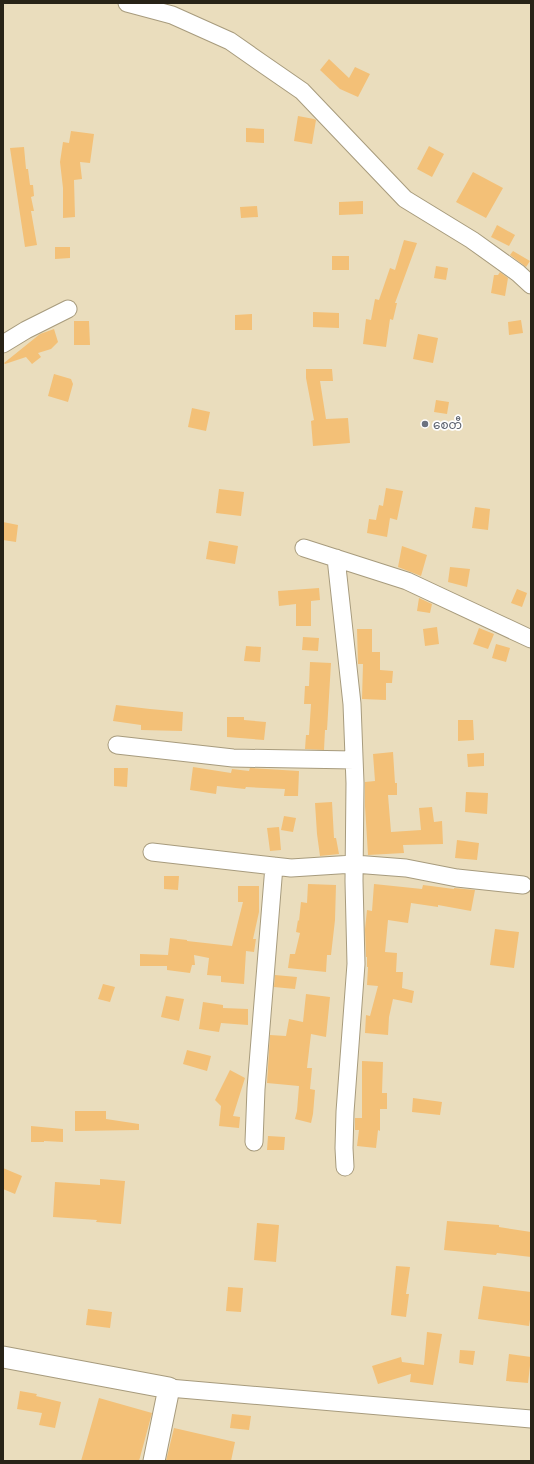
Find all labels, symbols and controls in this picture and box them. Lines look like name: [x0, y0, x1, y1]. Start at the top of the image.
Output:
place label: စေတီ: [433, 416, 462, 432]
marker: စေတီ: [420, 419, 430, 429]

